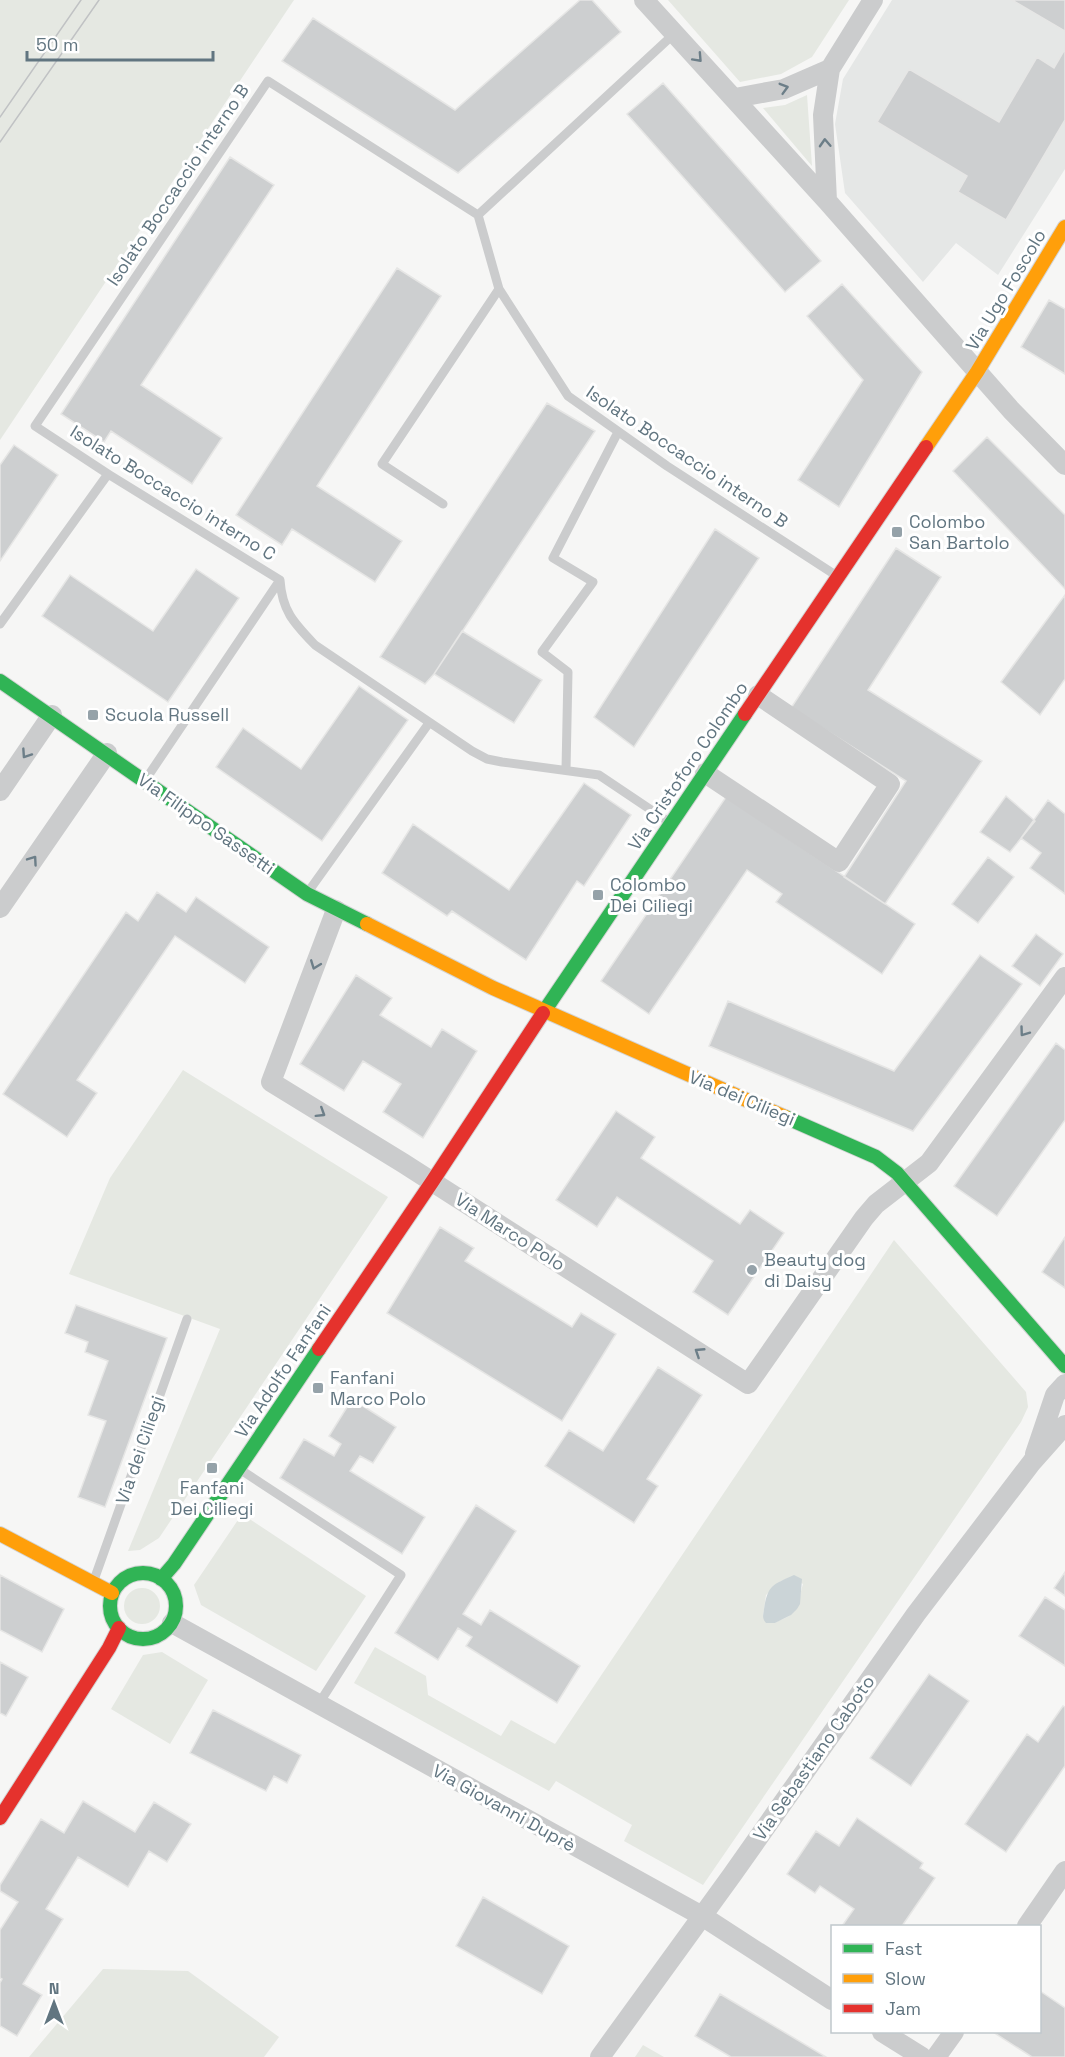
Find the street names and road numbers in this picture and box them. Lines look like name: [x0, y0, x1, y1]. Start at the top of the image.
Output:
street label: Isolato Boccaccio interno B: [101, 79, 254, 290]
street label: Via Ugo Foscolo: [960, 225, 1051, 355]
street label: Isolato Boccaccio interno B: [582, 380, 793, 533]
street label: Isolato Boccaccio interno C: [66, 420, 280, 565]
street label: Via Cristoforo Colombo: [623, 677, 753, 854]
street label: Via Filippo Sassetti: [133, 768, 279, 879]
street label: Via dei Ciliegi: [686, 1065, 799, 1130]
street label: Via Marco Polo: [451, 1187, 570, 1276]
street label: Via Adolfo Fanfani: [229, 1299, 336, 1442]
street label: Via dei Ciliegi: [110, 1393, 169, 1507]
street label: Via Sebastiano Caboto: [748, 1671, 879, 1845]
street label: Via Giovanni Duprè: [429, 1759, 580, 1856]

